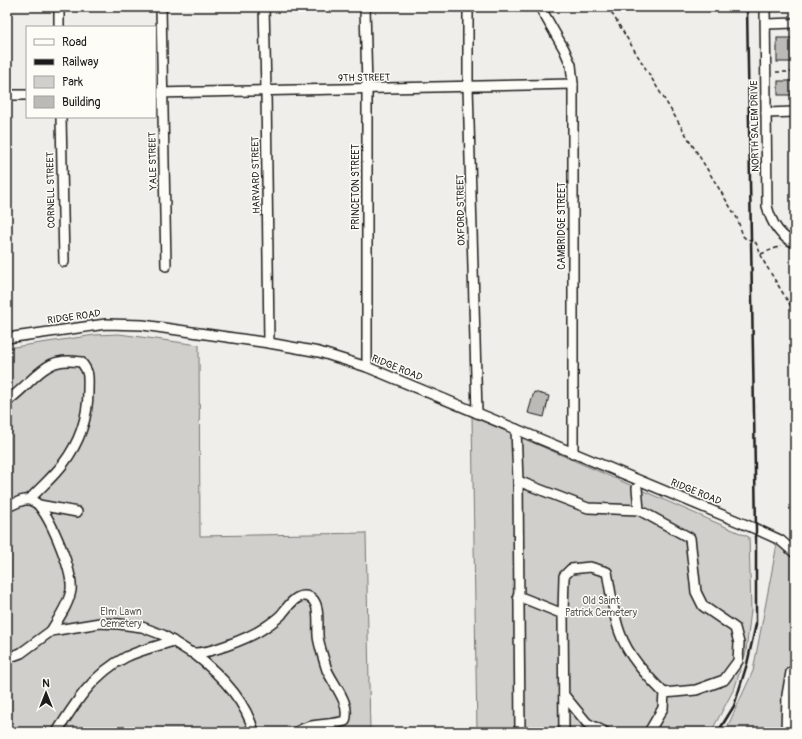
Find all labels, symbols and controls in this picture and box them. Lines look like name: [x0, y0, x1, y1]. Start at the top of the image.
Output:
legend: [26, 26, 156, 118]
text: Road: [62, 35, 87, 50]
text: Railway: [62, 55, 98, 70]
street label: 9TH STREET: [338, 72, 391, 84]
text: Park: [62, 75, 83, 90]
street label: NORTH SALEM DRIVE: [748, 80, 762, 172]
text: Building: [62, 95, 101, 110]
street label: YALE STREET: [146, 131, 160, 191]
street label: HARVARD STREET: [249, 136, 263, 214]
street label: PRINCETON STREET: [350, 143, 362, 230]
street label: CORNELL STREET: [44, 151, 58, 228]
street label: OXFORD STREET: [454, 174, 468, 246]
street label: CAMBRIDGE STREET: [556, 182, 568, 270]
street label: RIDGE ROAD: [47, 307, 101, 327]
street label: RIDGE ROAD: [370, 352, 424, 384]
street label: RIDGE ROAD: [669, 476, 723, 508]
park label: Old Saint Patrick Cemetery: [565, 595, 638, 619]
park label: Elm Lawn Cemetery: [100, 606, 143, 630]
north arrow: [26, 673, 66, 713]
text: N: [42, 677, 50, 690]

